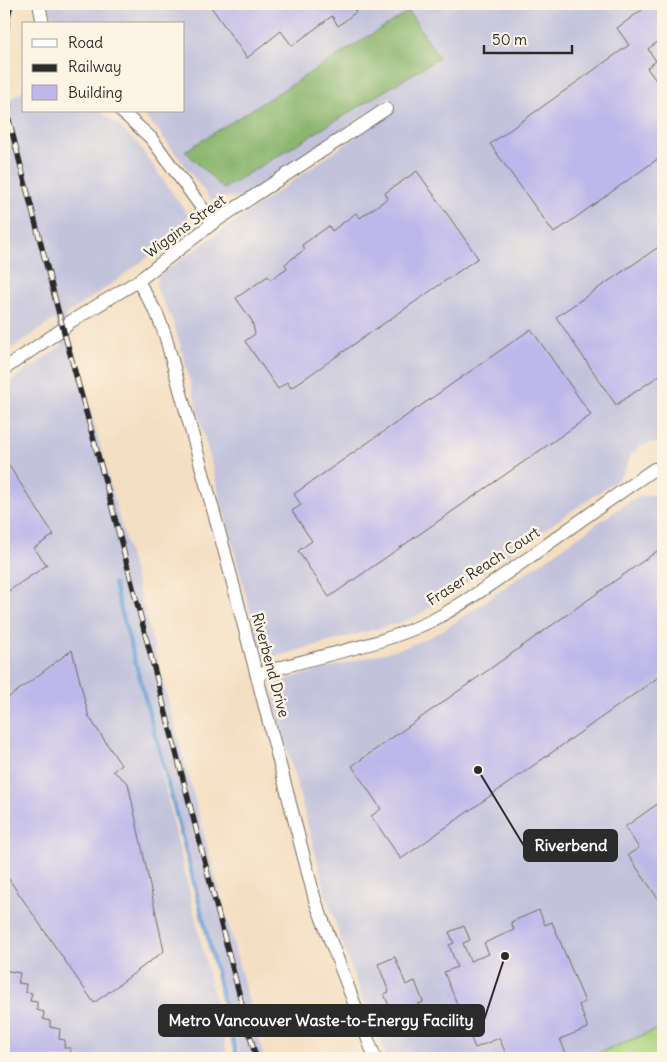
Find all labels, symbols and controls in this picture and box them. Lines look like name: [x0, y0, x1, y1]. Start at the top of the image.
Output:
legend: [22, 22, 185, 112]
scale bar: [484, 22, 572, 54]
text: 50 m: [492, 30, 527, 49]
text: Road: [68, 33, 103, 52]
text: Railway: [68, 57, 122, 76]
text: Building: [68, 83, 123, 102]
street label: Wiggins Street: [140, 190, 230, 262]
street label: Fraser Reach Court: [423, 522, 543, 610]
street label: Riverbend Drive: [248, 611, 294, 719]
callout: Riverbend: [524, 830, 617, 861]
text: Riverbend: [535, 835, 608, 855]
callout: Metro Vancouver Waste-to-Energy Facility: [159, 1005, 484, 1036]
text: Metro Vancouver Waste-to-Energy Facility: [169, 1010, 473, 1031]

